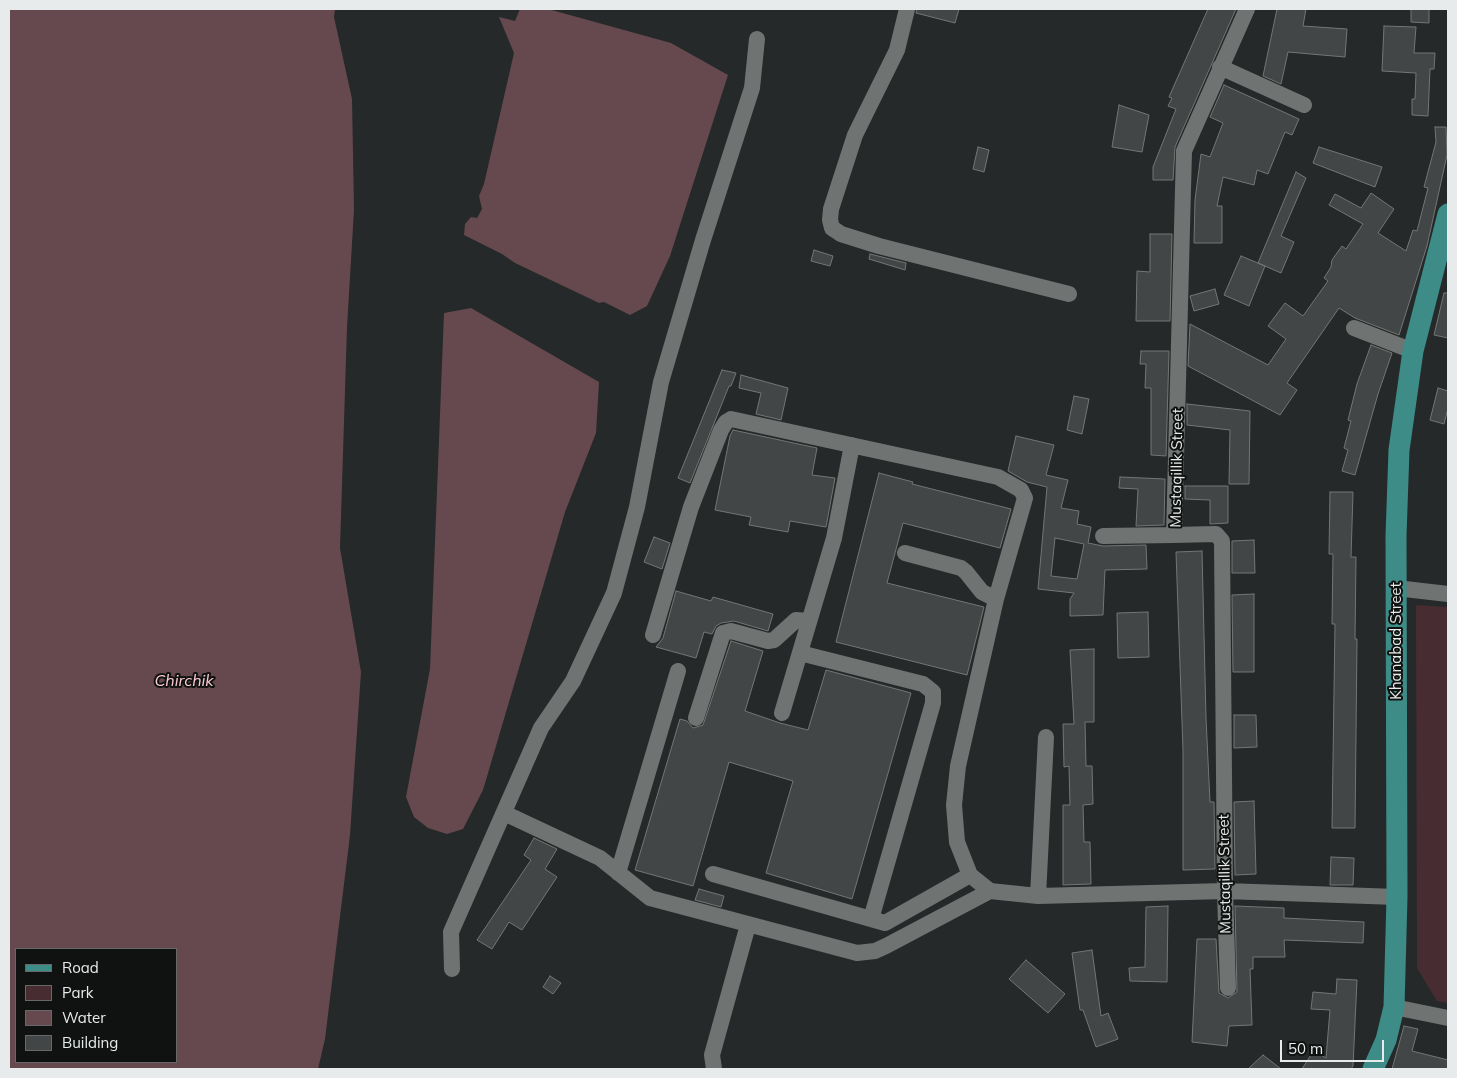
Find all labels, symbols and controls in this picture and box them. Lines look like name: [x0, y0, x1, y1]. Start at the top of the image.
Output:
street label: Mustaqillik Street: [1167, 408, 1187, 528]
street label: Khanabad Street: [1387, 582, 1405, 700]
water label: Chirchik: [154, 671, 214, 691]
street label: Mustaqillik Street: [1215, 814, 1235, 934]
legend: [15, 948, 178, 1063]
text: Road: [62, 958, 99, 977]
text: Park: [62, 983, 94, 1002]
text: Water: [62, 1008, 106, 1027]
scale bar: [1282, 1030, 1386, 1062]
text: Building: [62, 1033, 118, 1052]
text: 50 m: [1288, 1039, 1323, 1058]

